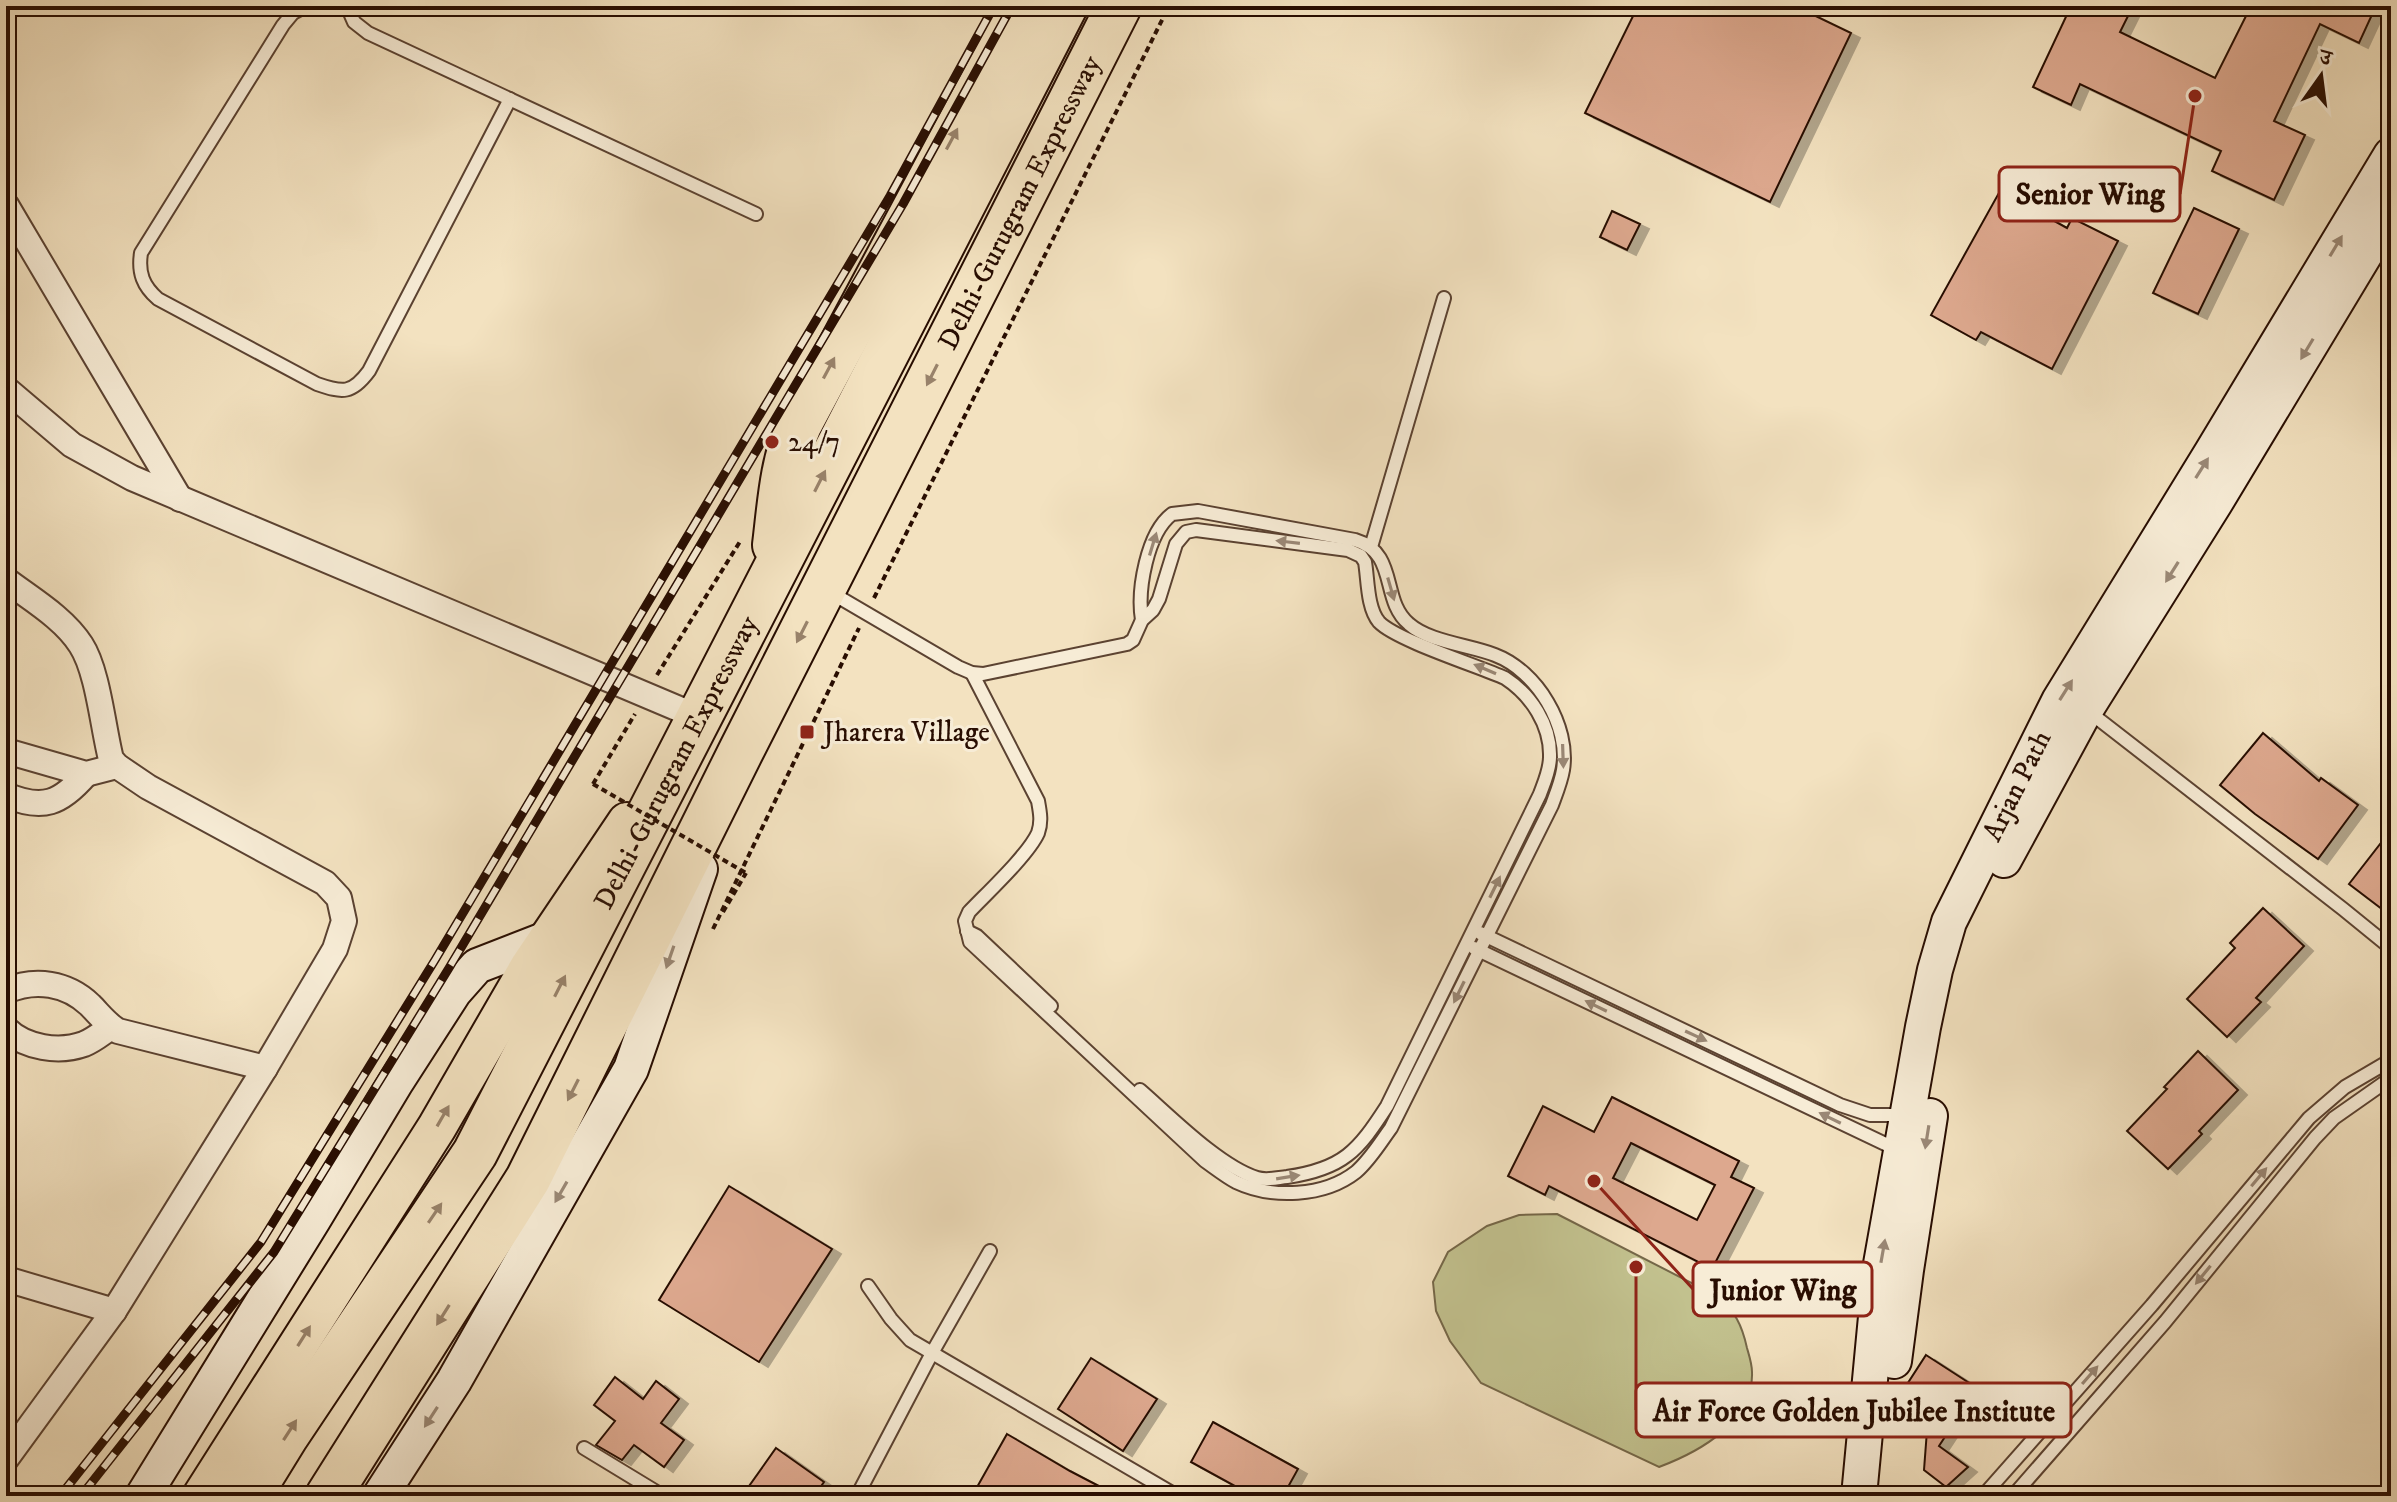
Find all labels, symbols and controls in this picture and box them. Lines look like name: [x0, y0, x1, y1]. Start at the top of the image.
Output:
north arrow: [2281, 36, 2361, 116]
text: उ: [2315, 43, 2336, 73]
street label: Delhi-Gurugram Expressway: [930, 49, 1109, 355]
one-way arrow: [944, 128, 958, 150]
callout: Senior Wing: [1999, 167, 2180, 221]
text: Senior Wing: [2015, 177, 2166, 214]
one-way arrow: [2329, 235, 2343, 257]
one-way arrow: [2300, 338, 2314, 360]
one-way arrow: [823, 357, 836, 380]
one-way arrow: [925, 364, 939, 387]
place label: 24/7: [788, 425, 840, 460]
marker: 24/7: [763, 433, 781, 451]
one-way arrow: [2195, 457, 2209, 479]
one-way arrow: [813, 469, 826, 492]
one-way arrow: [1147, 532, 1160, 556]
one-way arrow: [1275, 535, 1300, 548]
one-way arrow: [2166, 561, 2180, 583]
one-way arrow: [1385, 578, 1398, 602]
street label: Delhi-Gurugram Expressway: [586, 609, 766, 915]
one-way arrow: [795, 621, 809, 644]
one-way arrow: [1473, 663, 1496, 676]
one-way arrow: [2058, 679, 2072, 701]
place label: Jharera Village: [820, 715, 990, 750]
marker: Jharera Village: [798, 723, 816, 741]
street label: Arjan Path: [1974, 724, 2059, 847]
one-way arrow: [1556, 744, 1569, 769]
one-way arrow: [1488, 876, 1501, 899]
one-way arrow: [663, 945, 675, 969]
one-way arrow: [554, 975, 567, 998]
one-way arrow: [1452, 980, 1465, 1003]
one-way arrow: [1584, 999, 1607, 1013]
one-way arrow: [1684, 1029, 1707, 1043]
one-way arrow: [566, 1078, 579, 1101]
one-way arrow: [436, 1105, 450, 1127]
one-way arrow: [1819, 1111, 1842, 1125]
one-way arrow: [1920, 1125, 1933, 1150]
one-way arrow: [2250, 1167, 2267, 1187]
one-way arrow: [1276, 1170, 1301, 1183]
one-way arrow: [554, 1181, 568, 1203]
one-way arrow: [427, 1203, 442, 1224]
one-way arrow: [1878, 1238, 1890, 1263]
callout: Junior Wing: [1693, 1262, 1872, 1316]
one-way arrow: [2195, 1265, 2212, 1285]
text: Junior Wing: [1707, 1273, 1858, 1310]
one-way arrow: [436, 1304, 450, 1326]
one-way arrow: [296, 1325, 311, 1346]
one-way arrow: [2081, 1365, 2098, 1385]
callout: Air Force Golden Jubilee Institute: [1636, 1383, 2071, 1437]
text: Air Force Golden Jubilee Institute: [1652, 1394, 2056, 1431]
one-way arrow: [424, 1406, 438, 1428]
one-way arrow: [283, 1419, 298, 1440]

